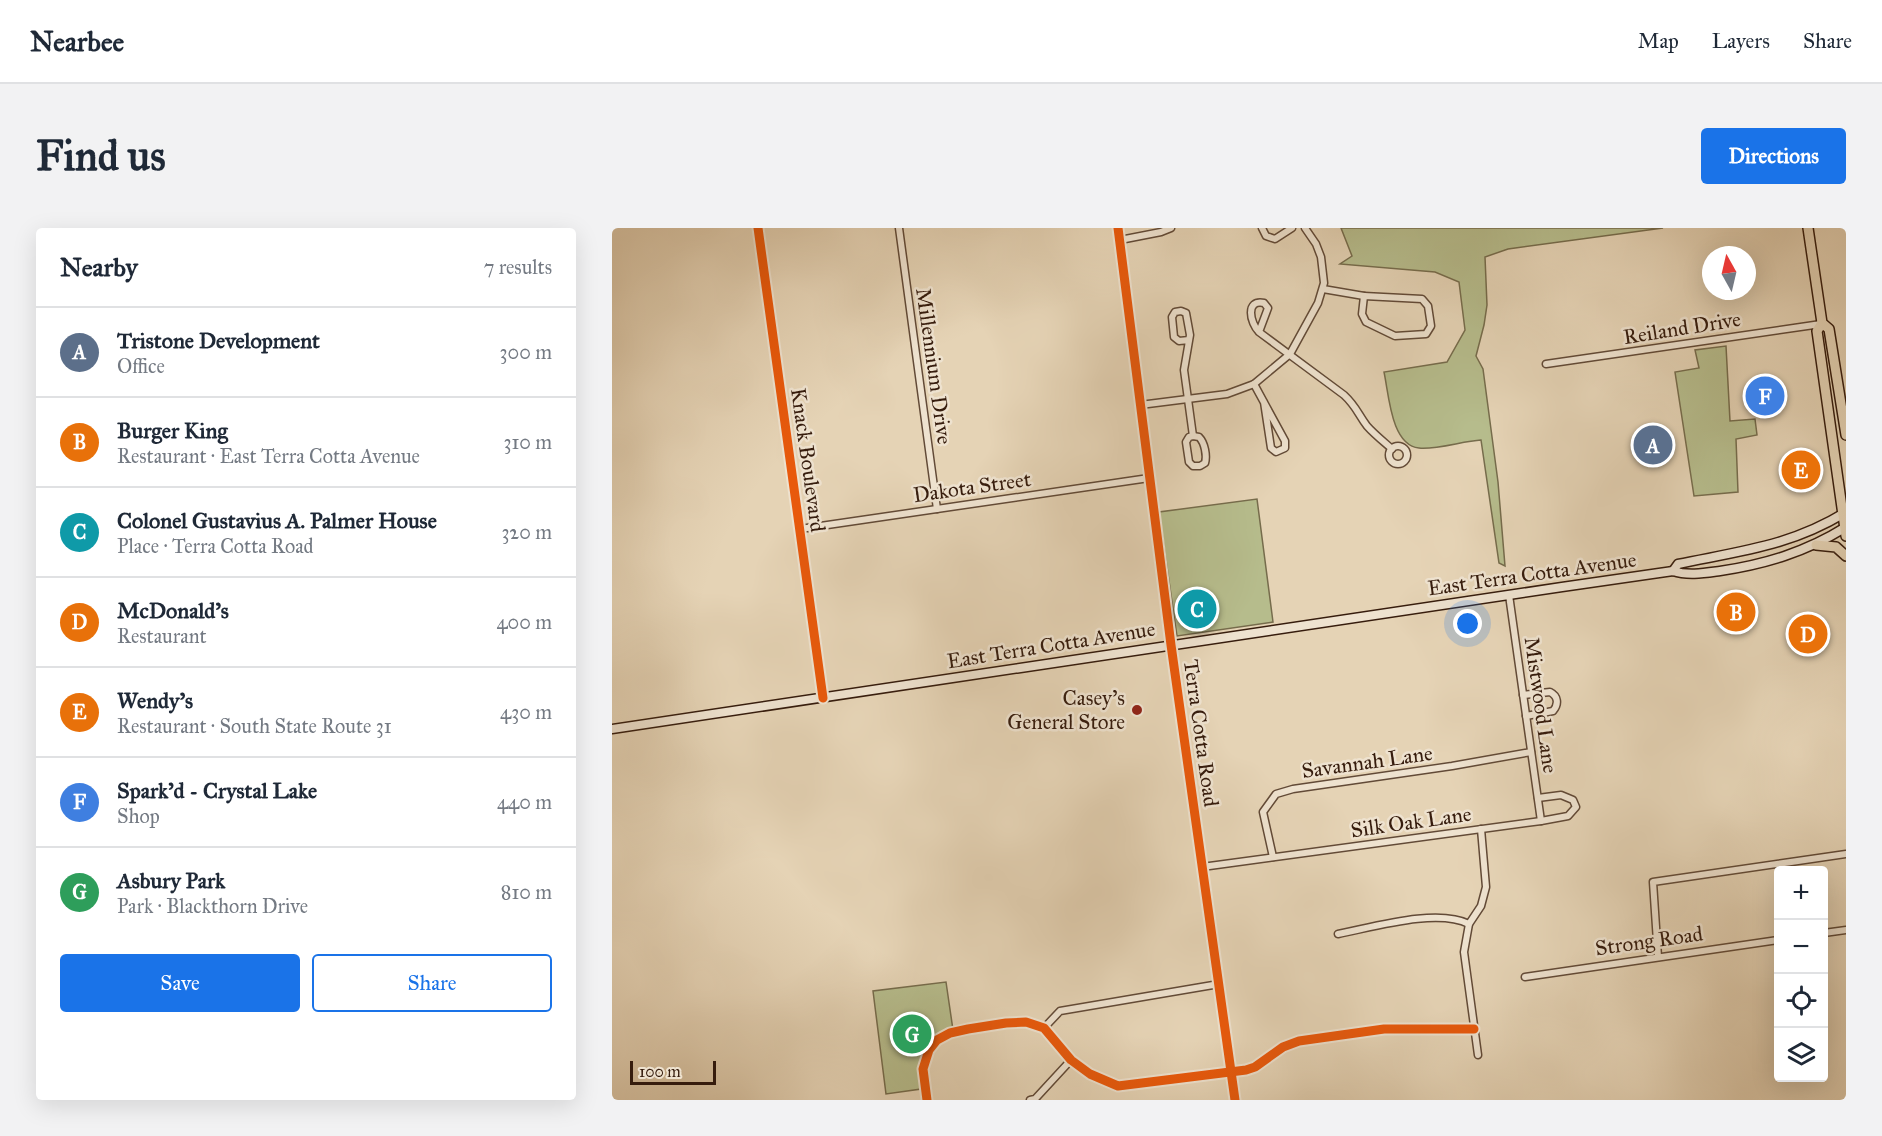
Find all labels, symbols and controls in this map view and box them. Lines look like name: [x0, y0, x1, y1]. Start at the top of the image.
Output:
text: Nearbee: [30, 24, 124, 59]
text: Map: [1638, 28, 1679, 54]
text: Layers: [1712, 28, 1770, 54]
text: Share: [1803, 28, 1852, 54]
button: Directions: [1701, 128, 1846, 184]
text: Find us: [36, 130, 166, 182]
north arrow: [1702, 246, 1756, 300]
text: Nearby: [60, 251, 138, 283]
text: 7 results: [484, 255, 552, 279]
street label: Millennium Drive: [910, 286, 958, 446]
street label: Reiland Drive: [1621, 306, 1743, 350]
text: Tristone Development: [117, 327, 320, 354]
text: A: [73, 340, 86, 364]
text: 300 m: [500, 340, 552, 364]
text: Office: [117, 354, 165, 378]
pin: F: [1746, 374, 1784, 418]
street label: Knack Boulevard: [785, 386, 831, 534]
text: Burger King: [117, 417, 228, 444]
pin: A: [1634, 422, 1672, 468]
text: B: [73, 430, 86, 454]
text: 310 m: [503, 430, 552, 454]
text: Restaurant · East Terra Cotta Avenue: [117, 444, 420, 468]
pin: E: [1782, 448, 1820, 492]
street label: Dakota Street: [911, 466, 1033, 508]
text: Colonel Gustavius A. Palmer House: [117, 507, 437, 534]
text: C: [73, 520, 86, 544]
text: 320 m: [501, 520, 552, 544]
text: Place · Terra Cotta Road: [117, 534, 314, 558]
street label: East Terra Cotta Avenue: [1426, 546, 1638, 602]
pin: C: [1178, 586, 1216, 632]
pin: B: [1716, 590, 1756, 634]
text: McDonald's: [117, 597, 229, 624]
your location: [1453, 609, 1482, 638]
text: D: [72, 610, 87, 634]
text: 400 m: [496, 610, 552, 634]
pin: D: [1788, 612, 1828, 656]
street label: East Terra Cotta Avenue: [945, 616, 1157, 674]
text: Restaurant: [117, 624, 207, 648]
street label: Mistwood Lane: [1519, 635, 1563, 775]
street label: Terra Cotta Road: [1178, 658, 1224, 809]
place label: Casey's General Store: [1007, 685, 1125, 735]
text: Wendy's: [117, 687, 193, 714]
text: E: [72, 700, 87, 724]
text: 430 m: [500, 700, 552, 724]
marker: Casey's General Store: [1130, 703, 1144, 717]
text: Restaurant · South State Route 31: [117, 714, 392, 738]
street label: Savannah Lane: [1300, 740, 1434, 784]
text: Spark'd - Crystal Lake: [117, 777, 317, 804]
text: F: [73, 790, 86, 814]
text: 440 m: [497, 790, 552, 814]
street label: Silk Oak Lane: [1349, 801, 1473, 843]
text: Shop: [117, 804, 160, 828]
map controls: [1774, 866, 1828, 1082]
button: +: [1774, 866, 1828, 920]
text: Asbury Park: [117, 867, 225, 894]
text: G: [72, 880, 87, 904]
text: 810 m: [501, 880, 552, 904]
text: Park · Blackthorn Drive: [117, 894, 308, 918]
button: −: [1774, 920, 1828, 974]
street label: Strong Road: [1593, 921, 1705, 961]
button: Save: [60, 954, 300, 1012]
button: Share: [312, 954, 552, 1012]
button: locate: [1774, 974, 1828, 1028]
pin: G: [892, 1012, 932, 1056]
button: layers: [1774, 1028, 1828, 1082]
scale bar: [630, 1058, 716, 1086]
text: 100 m: [639, 1062, 681, 1081]

